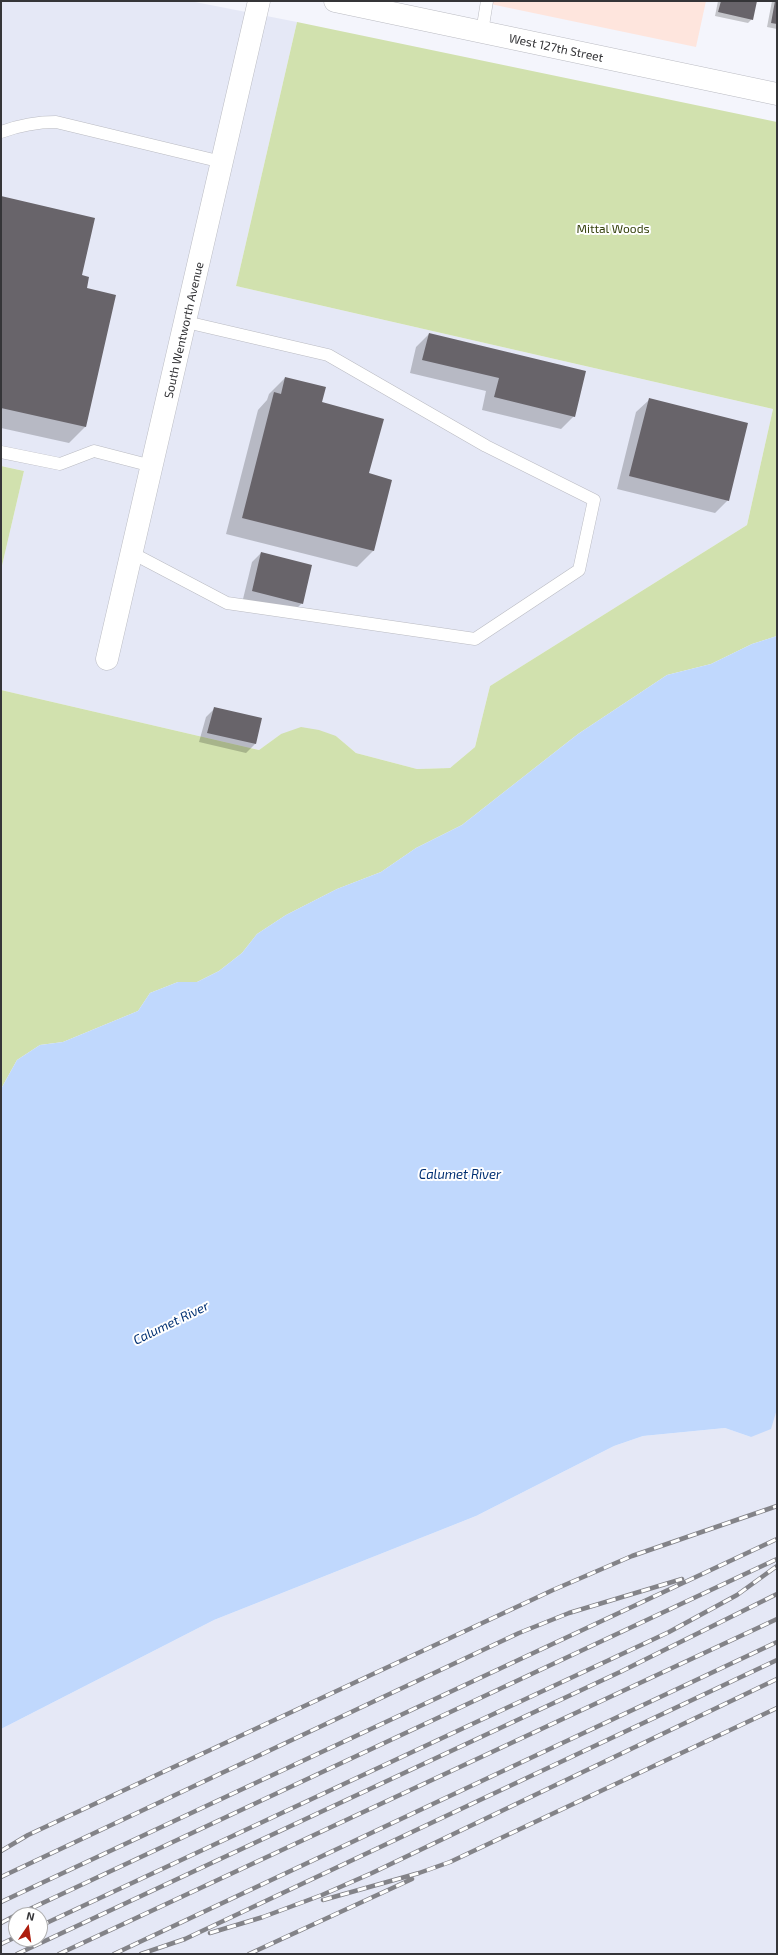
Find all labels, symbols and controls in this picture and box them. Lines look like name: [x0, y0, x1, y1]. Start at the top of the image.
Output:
street label: West 127th Street: [507, 31, 605, 65]
park label: Mittal Woods: [576, 222, 650, 236]
street label: South Wentworth Avenue: [161, 260, 207, 400]
water label: Calumet River: [419, 1167, 501, 1183]
water label: Calumet River: [131, 1298, 211, 1348]
north arrow: [8, 1907, 48, 1947]
text: N: [25, 1909, 36, 1923]

